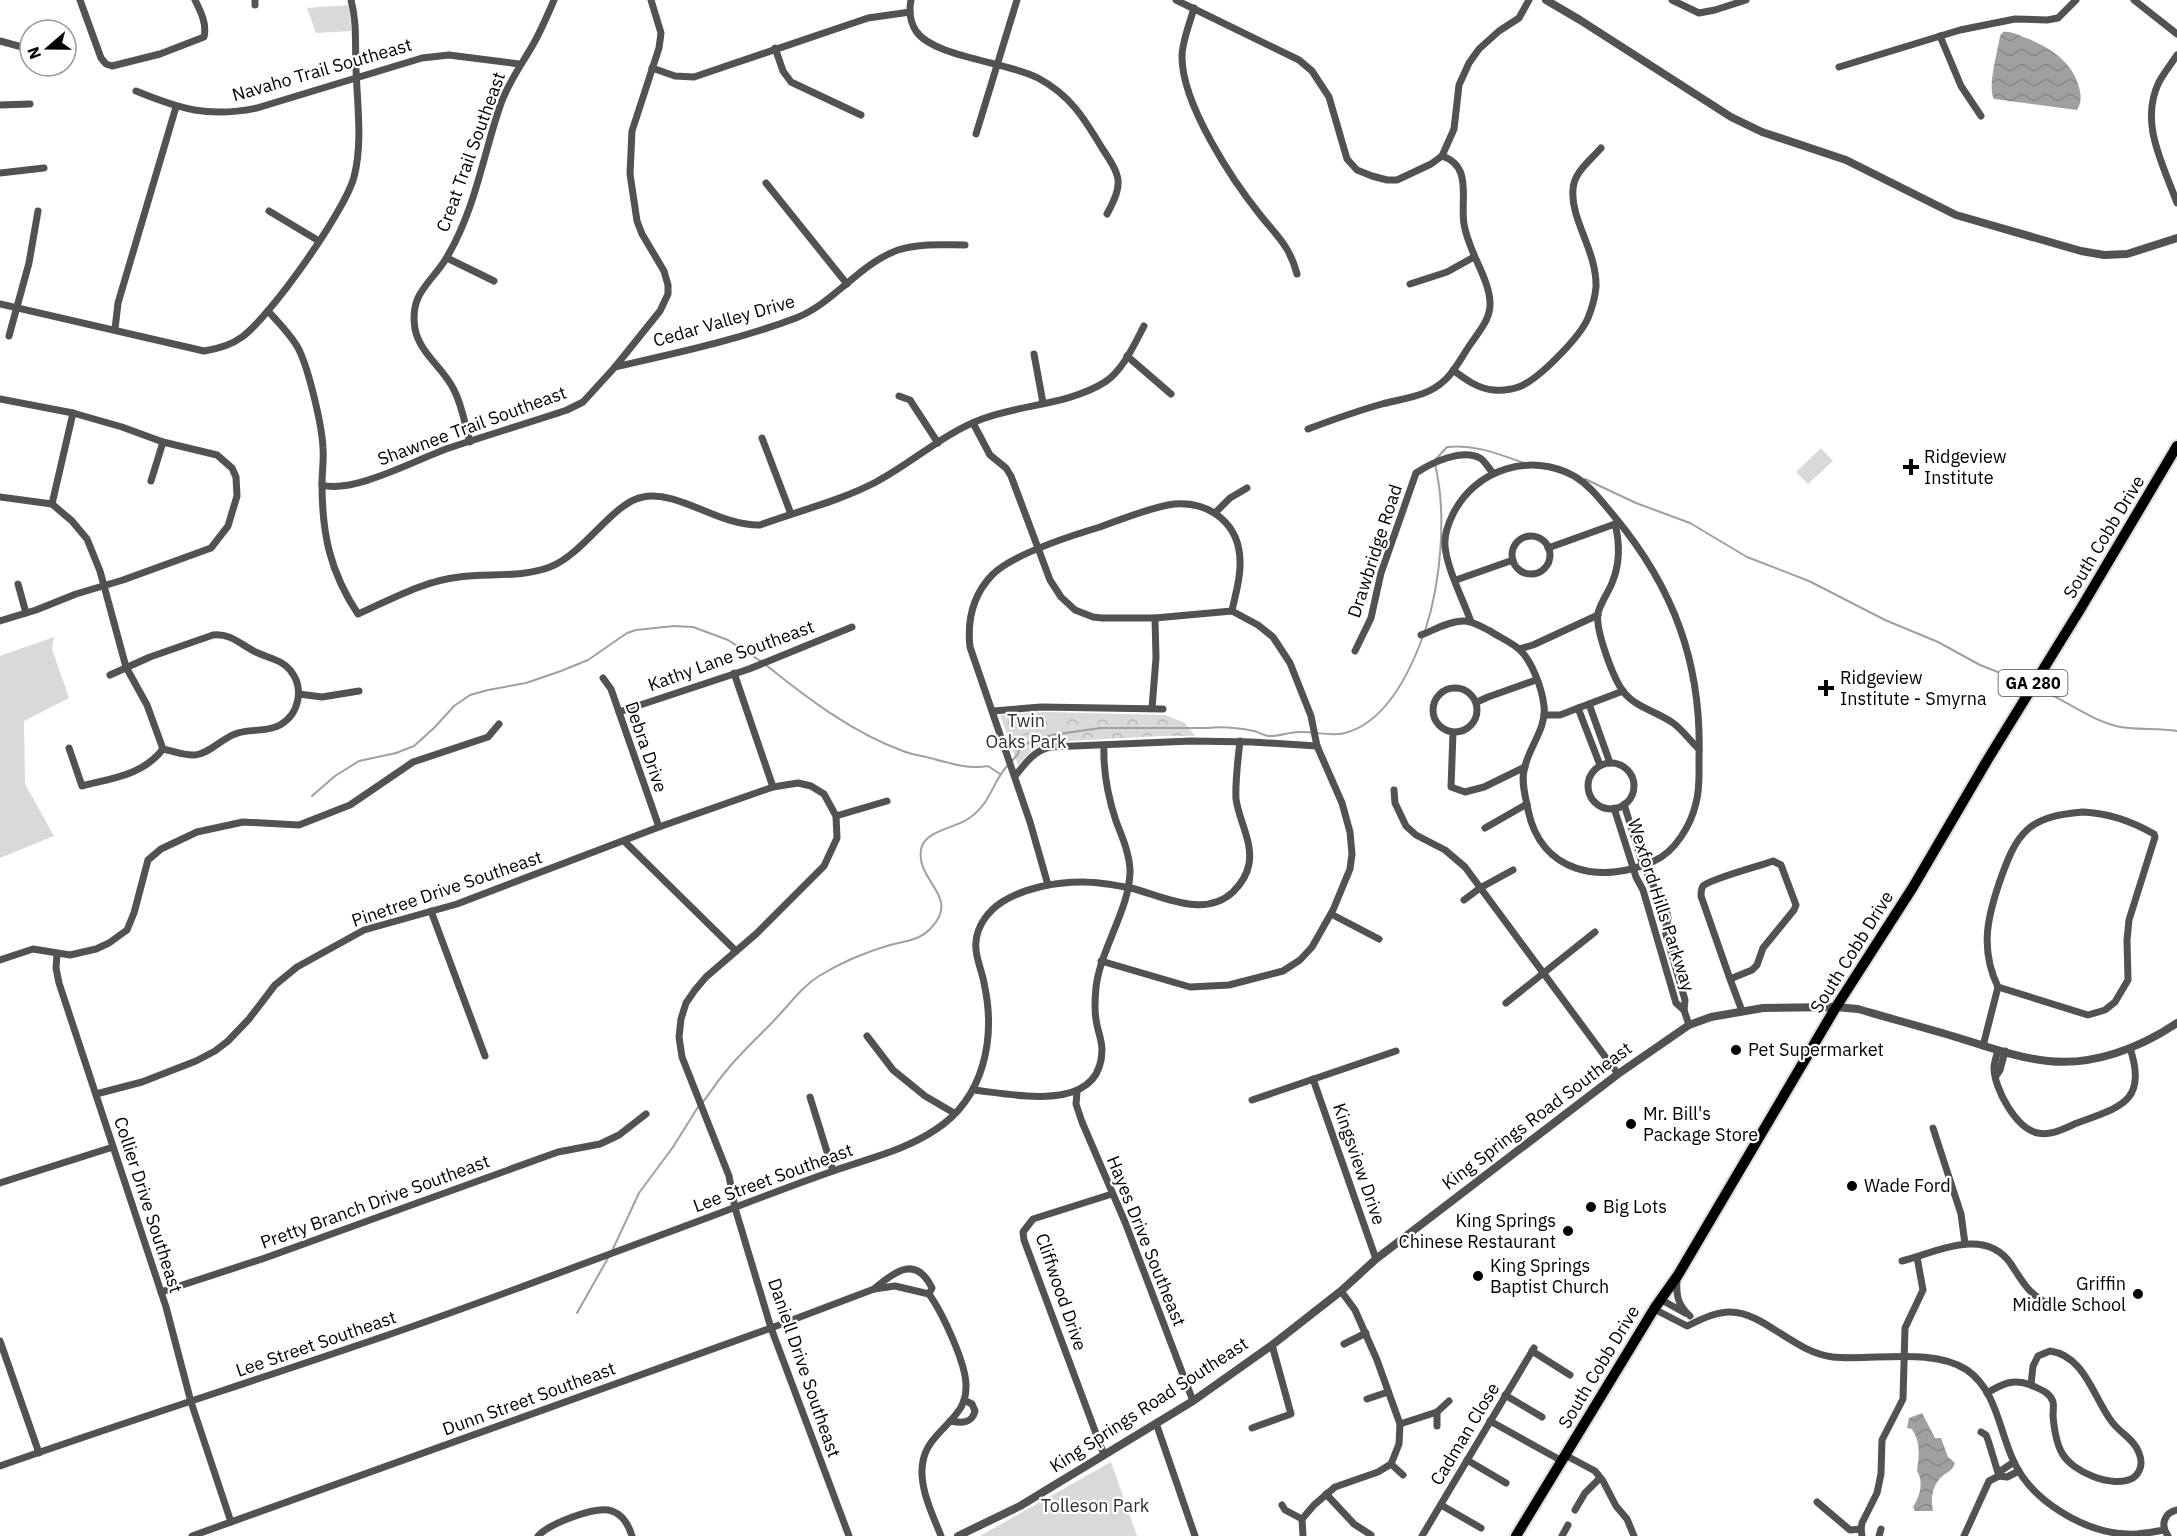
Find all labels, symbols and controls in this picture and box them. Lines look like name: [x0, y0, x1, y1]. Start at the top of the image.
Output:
north arrow: [18, 18, 78, 78]
street label: Navaho Trail Southeast: [229, 33, 414, 106]
text: N: [23, 44, 45, 62]
street label: Creat Trail Southeast: [431, 69, 510, 235]
street label: Cedar Valley Drive: [650, 289, 798, 352]
street label: Shawnee Trail Southeast: [374, 381, 569, 470]
place label: Ridgeview Institute: [1924, 445, 2007, 489]
marker: Ridgeview Institute: [1902, 458, 1920, 476]
street label: South Cobb Drive: [2058, 471, 2149, 603]
street label: Drawbridge Road: [1342, 481, 1407, 620]
street label: Kathy Lane Southeast: [645, 615, 817, 696]
place label: Ridgeview Institute - Smyrna: [1840, 666, 1987, 710]
road number: GA 280: [1998, 670, 2068, 696]
marker: Ridgeview Institute - Smyrna: [1817, 679, 1835, 697]
street label: Debra Drive: [620, 698, 673, 795]
park label: Twin Oaks Park: [985, 709, 1067, 753]
street label: Wexford Hills Parkway: [1623, 816, 1700, 994]
street label: Pinetree Drive Southeast: [348, 845, 545, 932]
street label: South Cobb Drive: [1805, 886, 1898, 1017]
street label: King Springs Road Southeast: [1437, 1037, 1636, 1195]
place label: Pet Supermarket: [1748, 1038, 1884, 1061]
marker: Pet Supermarket: [1729, 1043, 1743, 1057]
street label: Kingsview Drive: [1328, 1100, 1391, 1228]
place label: Mr. Bill's Package Store: [1643, 1102, 1758, 1146]
street label: Collier Drive Southeast: [109, 1114, 188, 1296]
marker: Mr. Bill's Package Store: [1624, 1117, 1638, 1131]
street label: Lee Street Southeast: [690, 1138, 856, 1217]
street label: Pretty Branch Drive Southeast: [257, 1149, 493, 1254]
street label: Hayes Drive Southeast: [1102, 1152, 1191, 1329]
place label: Wade Ford: [1864, 1174, 1951, 1197]
marker: Wade Ford: [1845, 1179, 1859, 1193]
place label: Big Lots: [1603, 1195, 1667, 1218]
marker: Big Lots: [1584, 1200, 1598, 1214]
place label: King Springs Chinese Restaurant: [1398, 1209, 1556, 1253]
marker: King Springs Chinese Restaurant: [1561, 1224, 1575, 1238]
street label: Cliffwood Drive: [1031, 1230, 1092, 1354]
place label: King Springs Baptist Church: [1490, 1254, 1609, 1298]
marker: King Springs Baptist Church: [1471, 1269, 1485, 1283]
place label: Griffin Middle School: [2012, 1272, 2126, 1316]
street label: Daniell Drive Southeast: [763, 1275, 846, 1460]
marker: Griffin Middle School: [2131, 1287, 2145, 1301]
street label: South Cobb Drive: [1553, 1301, 1644, 1433]
street label: Lee Street Southeast: [233, 1305, 399, 1382]
street label: King Springs Road Southeast: [1045, 1332, 1252, 1477]
street label: Dunn Street Southeast: [439, 1357, 618, 1441]
street label: Cadman Close: [1425, 1378, 1504, 1489]
park label: Tolleson Park: [1041, 1494, 1150, 1517]

